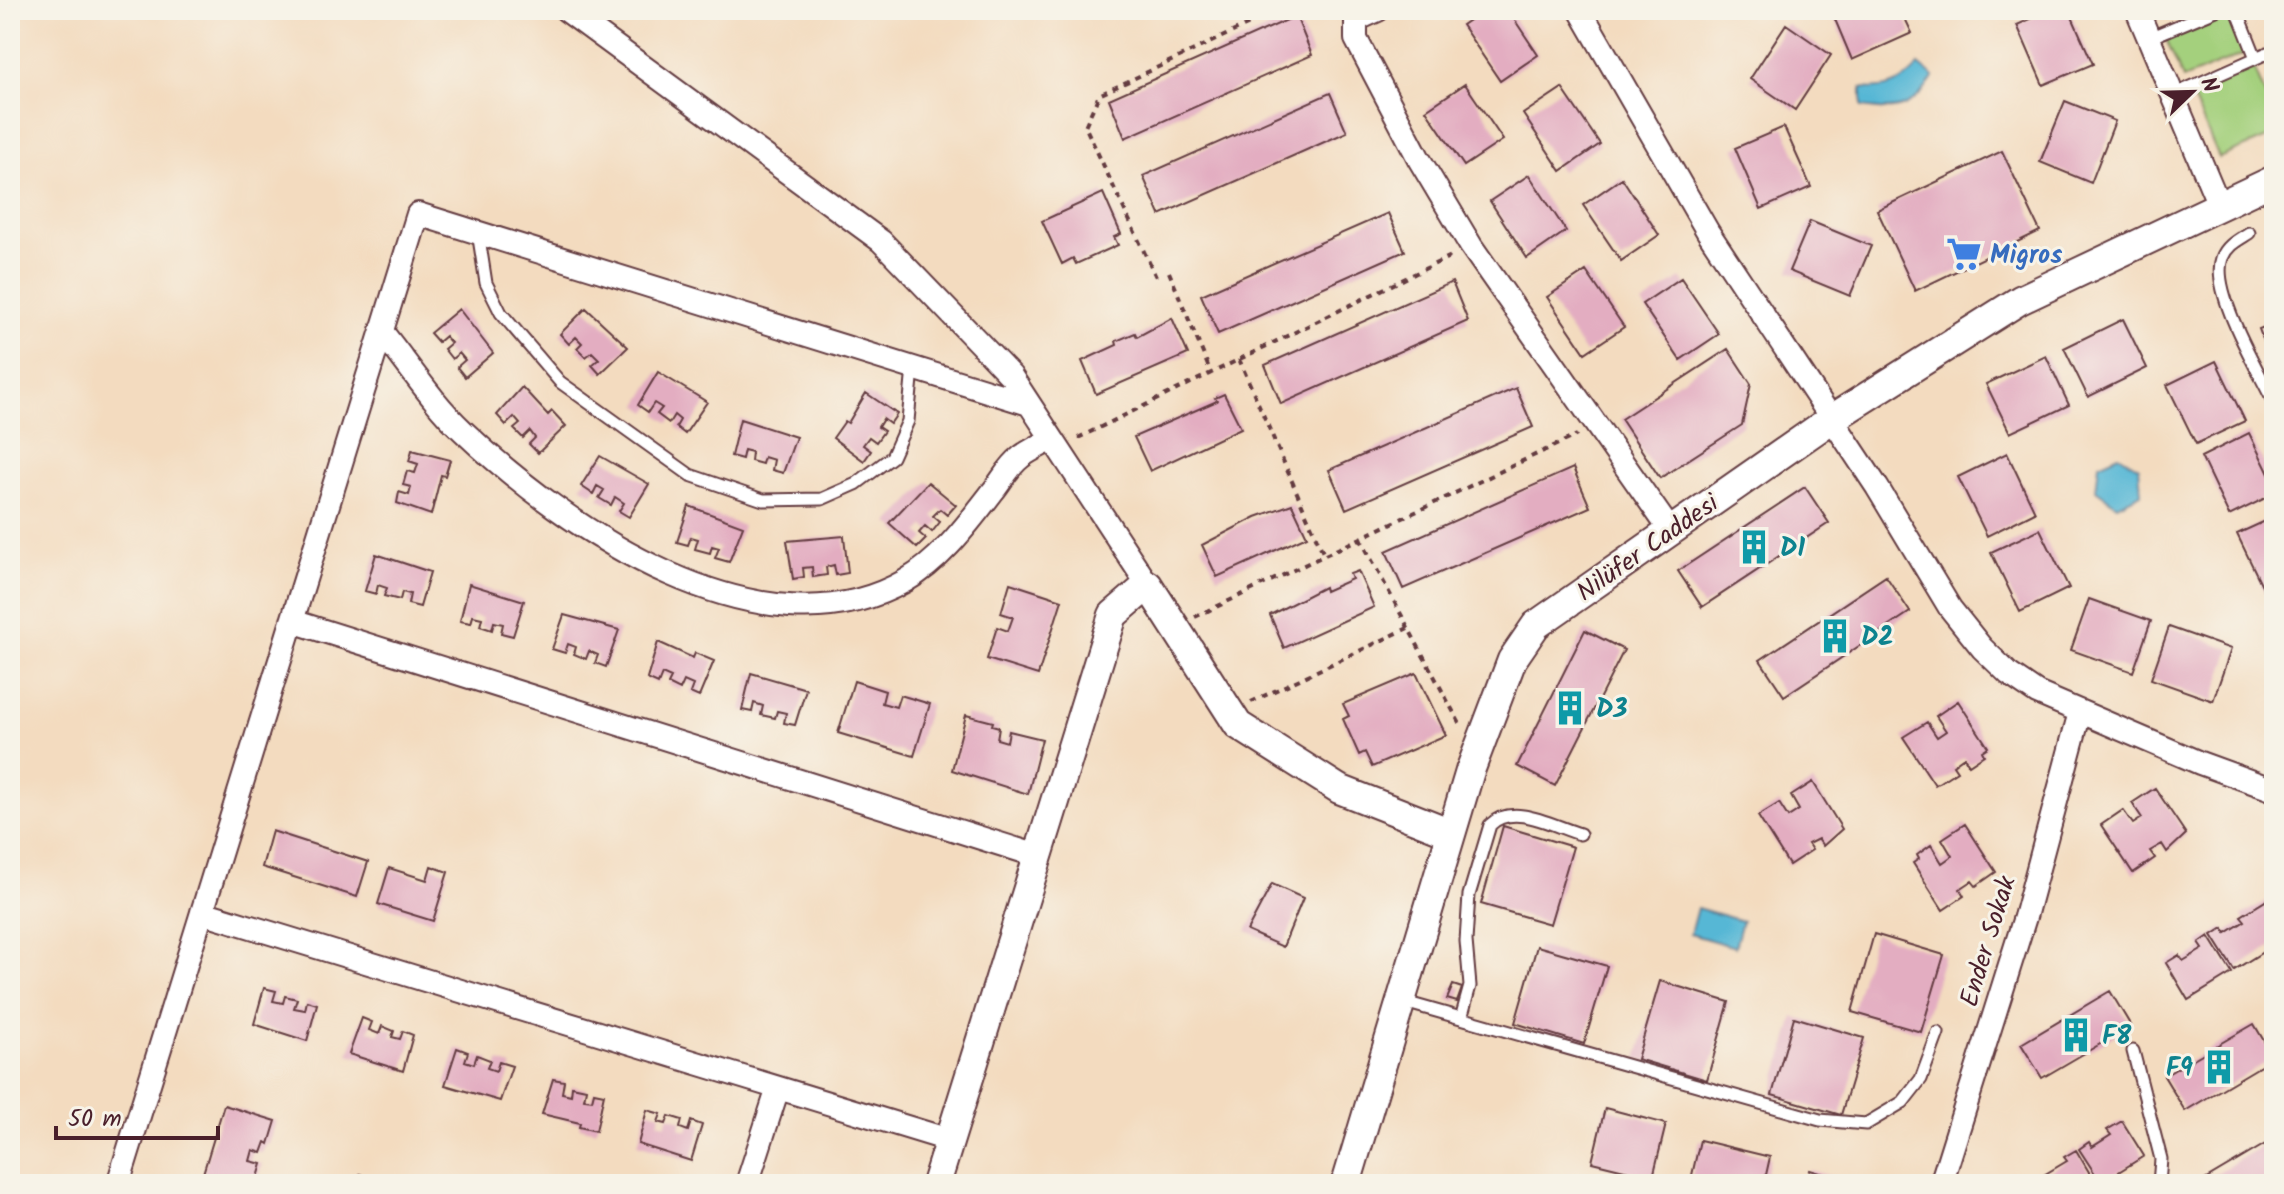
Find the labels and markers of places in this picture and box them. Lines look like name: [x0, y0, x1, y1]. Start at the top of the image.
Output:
supermarket icon: Migros: [1945, 235, 1983, 273]
place label: Migros: [1990, 235, 2062, 277]
building icon: D1: [1735, 528, 1773, 566]
place label: D1: [1780, 528, 1805, 570]
building icon: D2: [1816, 617, 1854, 655]
place label: D2: [1861, 617, 1893, 659]
building icon: D3: [1551, 689, 1589, 727]
place label: D3: [1596, 689, 1628, 731]
building icon: F8: [2057, 1016, 2095, 1054]
place label: F8: [2102, 1016, 2132, 1058]
place label: F9: [2166, 1048, 2193, 1090]
building icon: F9: [2200, 1048, 2238, 1086]

